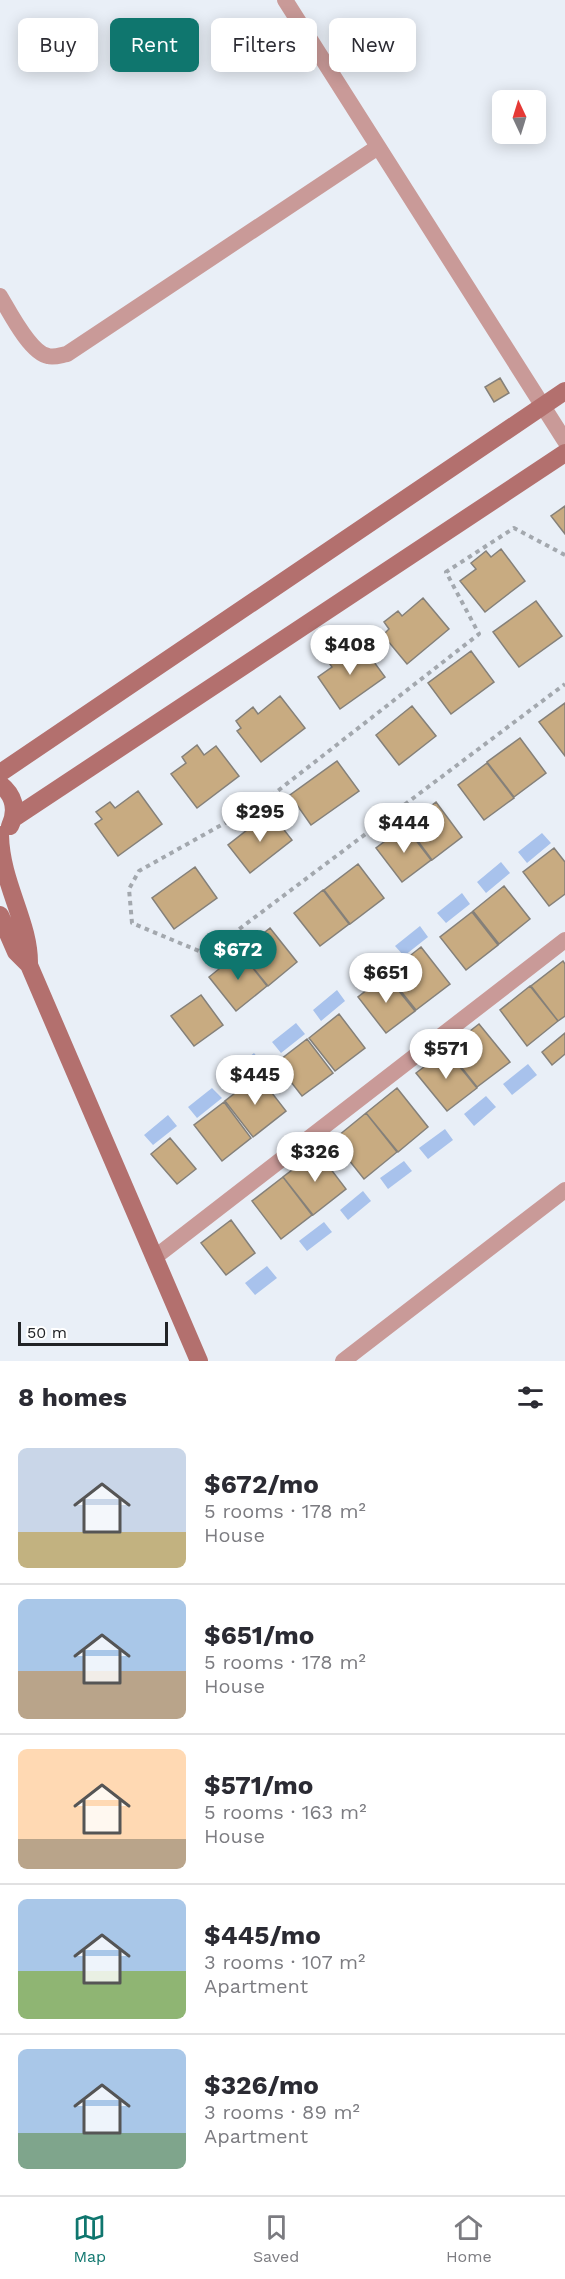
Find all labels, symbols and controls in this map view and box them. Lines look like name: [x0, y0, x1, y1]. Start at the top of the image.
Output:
chip: Buy: [18, 18, 98, 72]
chip: Rent: [110, 18, 199, 72]
chip: Filters: [211, 18, 317, 72]
chip: New: [329, 18, 416, 72]
north arrow: [492, 90, 546, 144]
map controls: [492, 90, 546, 144]
pin: $408: [314, 625, 386, 676]
text: $408: [324, 632, 376, 656]
pin: $295: [224, 792, 296, 843]
text: $295: [236, 799, 284, 823]
pin: $444: [368, 803, 440, 854]
text: $444: [378, 810, 430, 834]
pin: $672: [202, 930, 274, 981]
text: $672: [214, 937, 262, 961]
pin: $651: [350, 953, 422, 1004]
text: $651: [363, 960, 409, 984]
pin: $571: [410, 1029, 482, 1080]
text: $571: [424, 1036, 468, 1060]
pin: $445: [219, 1055, 291, 1106]
text: $445: [230, 1062, 280, 1086]
pin: $326: [279, 1132, 351, 1183]
text: $326: [291, 1139, 339, 1163]
scale bar: [18, 1319, 168, 1346]
text: 50 m: [27, 1323, 67, 1342]
icon: filters: [514, 1381, 547, 1414]
text: 8 homes: [18, 1382, 127, 1412]
text: $672/mo: [204, 1469, 319, 1499]
icon: home: [66, 1472, 138, 1544]
text: 5 rooms · 178 m²: [204, 1499, 366, 1523]
text: House: [204, 1523, 265, 1547]
text: $651/mo: [204, 1620, 314, 1650]
icon: home: [66, 1623, 138, 1695]
text: 5 rooms · 178 m²: [204, 1650, 366, 1674]
text: House: [204, 1674, 265, 1698]
text: $571/mo: [204, 1770, 313, 1800]
icon: home: [66, 1773, 138, 1845]
text: 5 rooms · 163 m²: [204, 1800, 366, 1824]
text: House: [204, 1824, 265, 1848]
text: $445/mo: [204, 1920, 321, 1950]
icon: home: [66, 1923, 138, 1995]
text: 3 rooms · 107 m²: [204, 1950, 365, 1974]
text: Apartment: [204, 1974, 308, 1998]
text: $326/mo: [204, 2070, 319, 2100]
icon: home: [66, 2073, 138, 2145]
text: 3 rooms · 89 m²: [204, 2100, 360, 2124]
text: Apartment: [204, 2124, 308, 2148]
tab: Map: [73, 2211, 106, 2266]
tab: Saved: [253, 2211, 299, 2266]
tab: Home: [446, 2211, 492, 2266]

